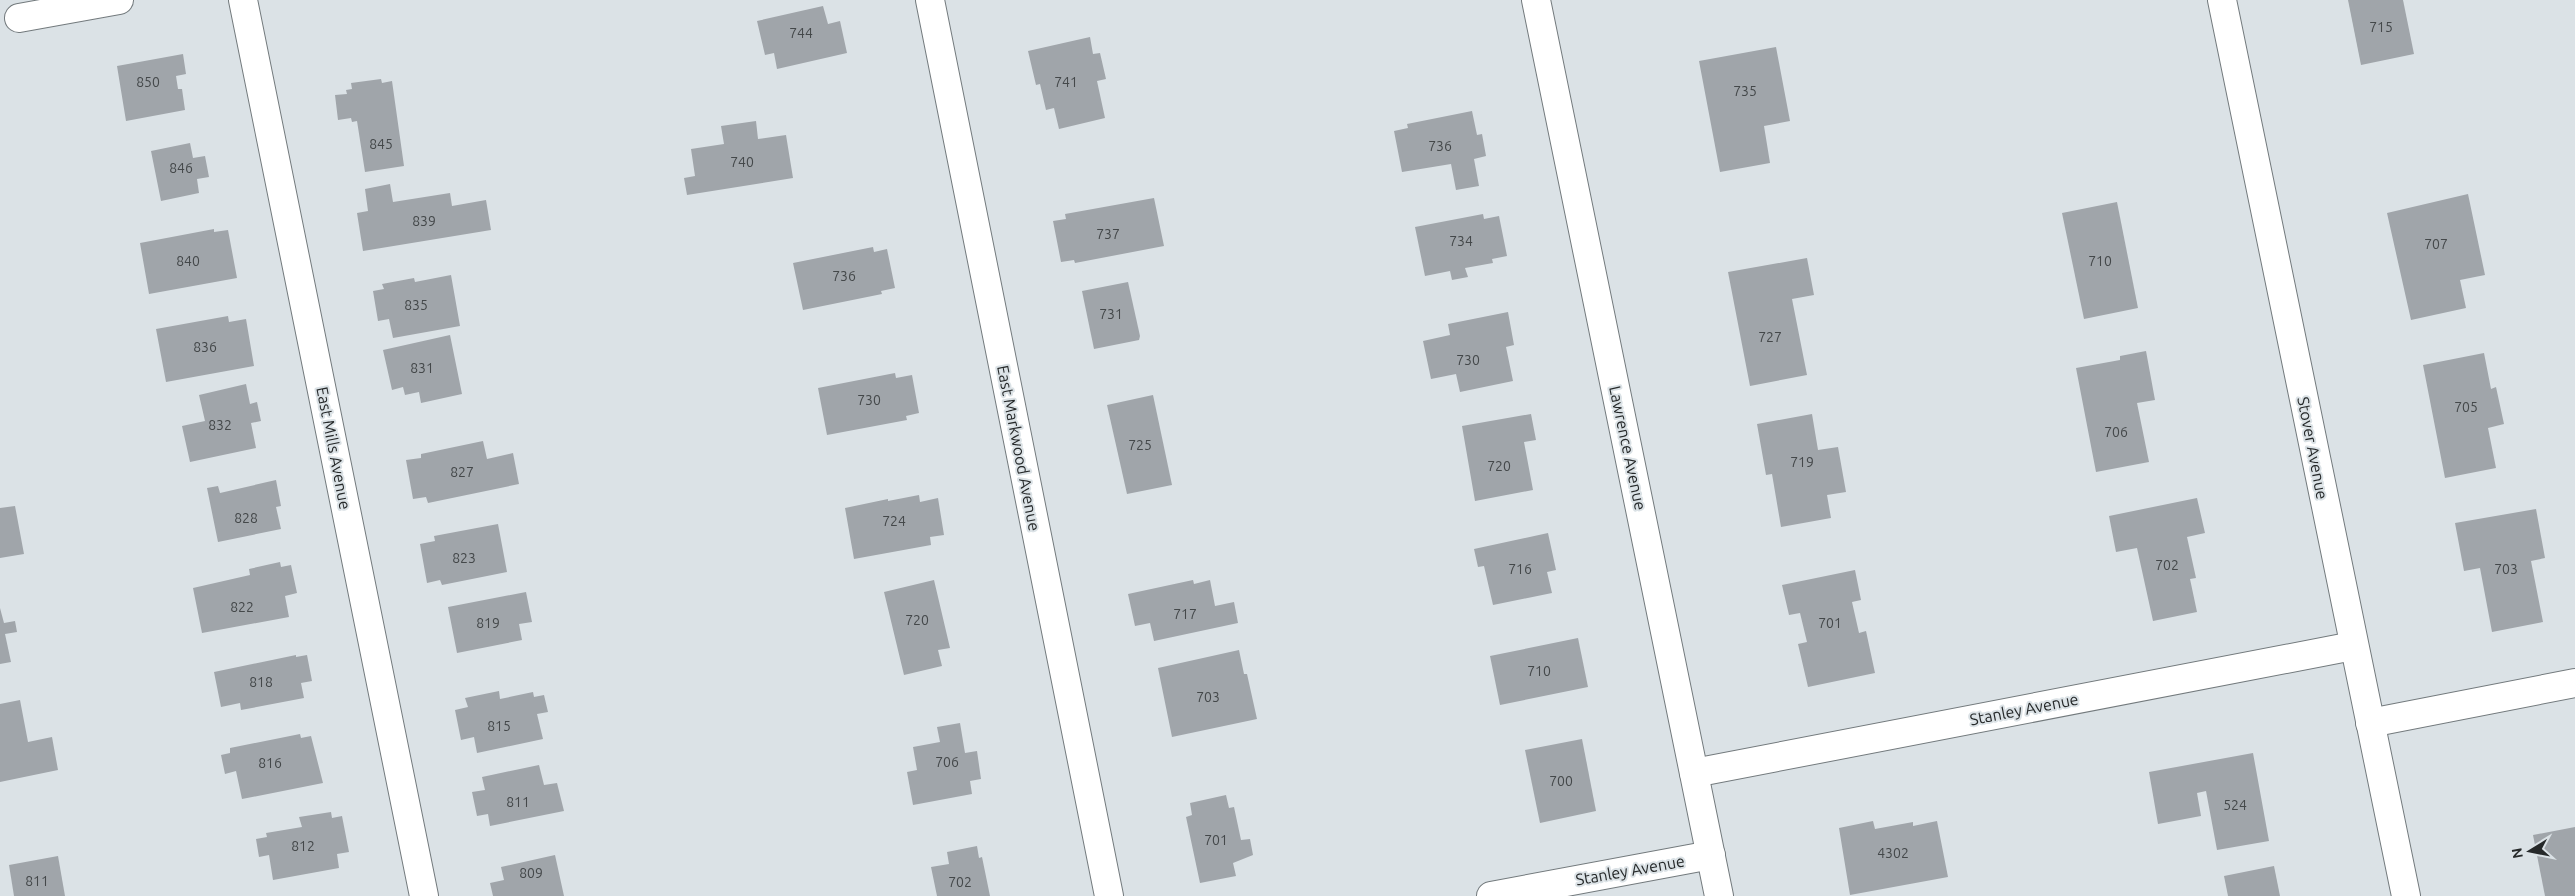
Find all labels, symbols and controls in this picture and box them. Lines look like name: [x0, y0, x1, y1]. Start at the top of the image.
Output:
house number: 715: [2369, 19, 2393, 35]
house number: 744: [789, 25, 813, 41]
house number: 850: [136, 74, 160, 90]
house number: 741: [1054, 74, 1078, 90]
house number: 735: [1733, 83, 1757, 99]
house number: 845: [369, 136, 393, 152]
house number: 736: [1428, 138, 1452, 154]
house number: 740: [730, 154, 754, 170]
house number: 846: [169, 160, 193, 176]
house number: 839: [412, 213, 436, 229]
house number: 737: [1096, 226, 1120, 242]
house number: 734: [1449, 233, 1473, 249]
house number: 707: [2424, 236, 2448, 252]
house number: 840: [176, 253, 200, 269]
house number: 710: [2088, 253, 2112, 269]
house number: 736: [832, 268, 856, 284]
house number: 835: [404, 297, 428, 313]
house number: 731: [1099, 306, 1123, 322]
house number: 727: [1758, 329, 1782, 345]
house number: 836: [193, 339, 217, 355]
house number: 730: [1456, 352, 1480, 368]
house number: 831: [410, 360, 434, 376]
street label: East Markwood Avenue: [994, 364, 1044, 532]
street label: Lawrence Avenue: [1606, 384, 1650, 512]
street label: East Mills Avenue: [313, 385, 355, 511]
house number: 730: [857, 392, 881, 408]
street label: Stover Avenue: [2294, 395, 2332, 501]
house number: 705: [2454, 399, 2478, 415]
house number: 832: [208, 417, 232, 433]
house number: 706: [2104, 424, 2128, 440]
house number: 725: [1128, 437, 1152, 453]
house number: 719: [1790, 454, 1814, 470]
house number: 720: [1487, 458, 1511, 474]
house number: 827: [450, 464, 474, 480]
house number: 828: [234, 510, 258, 526]
house number: 724: [882, 513, 906, 529]
house number: 823: [452, 550, 476, 566]
house number: 702: [2155, 557, 2179, 573]
house number: 716: [1508, 561, 1532, 577]
house number: 703: [2494, 561, 2518, 577]
house number: 822: [230, 599, 254, 615]
house number: 717: [1173, 606, 1197, 622]
house number: 720: [905, 612, 929, 628]
house number: 819: [476, 615, 500, 631]
house number: 701: [1818, 615, 1842, 631]
house number: 710: [1527, 663, 1551, 679]
house number: 818: [249, 674, 273, 690]
house number: 703: [1196, 689, 1220, 705]
street label: Stanley Avenue: [1968, 690, 2080, 728]
house number: 815: [487, 718, 511, 734]
house number: 706: [935, 754, 959, 770]
house number: 816: [258, 755, 282, 771]
house number: 700: [1549, 773, 1573, 789]
house number: 811: [506, 794, 530, 810]
house number: 524: [2223, 797, 2247, 813]
north arrow: [2505, 826, 2555, 876]
house number: 701: [1204, 832, 1228, 848]
house number: 812: [291, 838, 315, 854]
house number: 4302: [1877, 845, 1909, 861]
text: N: [2508, 847, 2526, 860]
street label: Stanley Avenue: [1574, 852, 1686, 888]
house number: 809: [519, 865, 543, 881]
house number: 811: [25, 873, 49, 889]
house number: 702: [948, 874, 972, 890]

